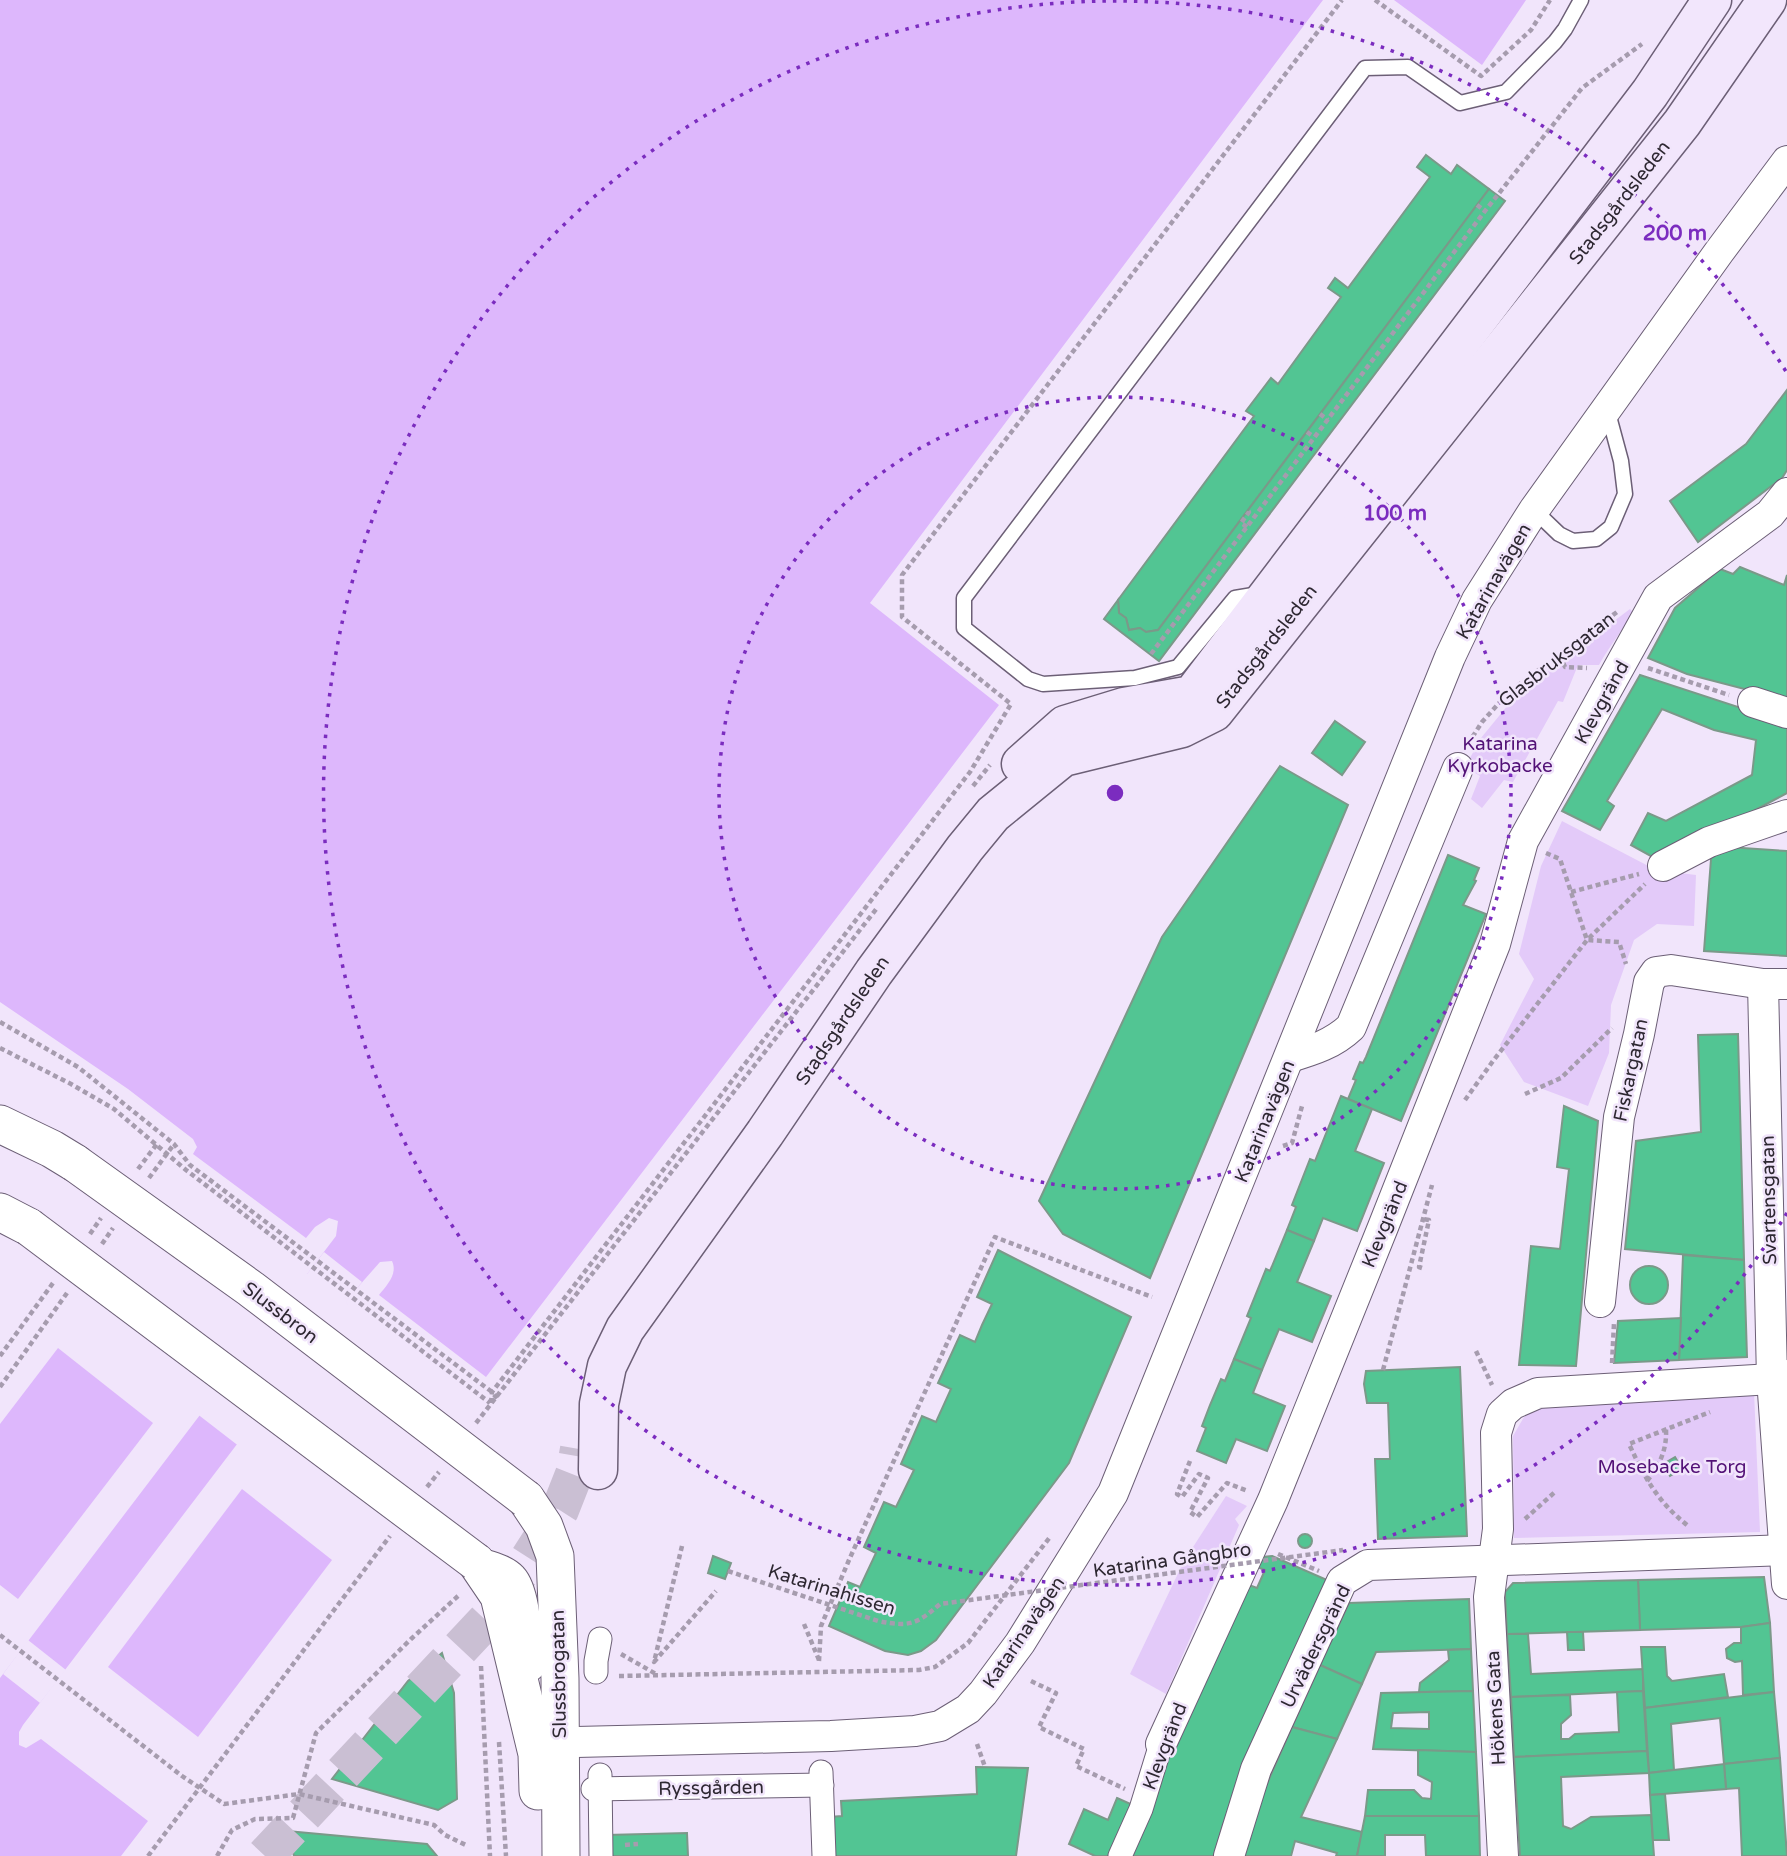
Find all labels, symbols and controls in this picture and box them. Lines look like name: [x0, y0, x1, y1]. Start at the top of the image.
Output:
street label: Stadsgårdsleden: [1565, 136, 1675, 269]
text: 200 m: [1643, 221, 1707, 246]
text: 100 m: [1363, 501, 1427, 526]
street label: Katarinavägen: [1452, 520, 1536, 643]
street label: Stadsgårdsleden: [1212, 580, 1322, 713]
street label: Glasbruksgatan: [1494, 608, 1619, 712]
street label: Klevgränd: [1570, 657, 1634, 748]
park label: Katarina Kyrkobacke: [1447, 733, 1553, 777]
centre of rings: [1103, 781, 1127, 805]
street label: Stadsgårdsleden: [792, 952, 894, 1089]
street label: Fiskargatan: [1609, 1017, 1653, 1124]
street label: Katarinavägen: [1230, 1057, 1300, 1186]
street label: Svartensgatan: [1757, 1135, 1781, 1265]
street label: Klevgränd: [1358, 1178, 1412, 1271]
street label: Slussbron: [239, 1277, 322, 1348]
park label: Mosebacke Torg: [1597, 1456, 1747, 1478]
street label: Katarina Gångbro: [1092, 1538, 1253, 1582]
street label: Katarinahissen: [765, 1560, 898, 1620]
street label: Katarinavägen: [978, 1572, 1069, 1693]
street label: Urvädersgränd: [1277, 1581, 1355, 1712]
street label: Slussbrogatan: [547, 1610, 571, 1738]
street label: Hökens Gata: [1482, 1650, 1510, 1766]
street label: Klevgränd: [1138, 1700, 1192, 1793]
street label: Ryssgården: [658, 1776, 764, 1800]

